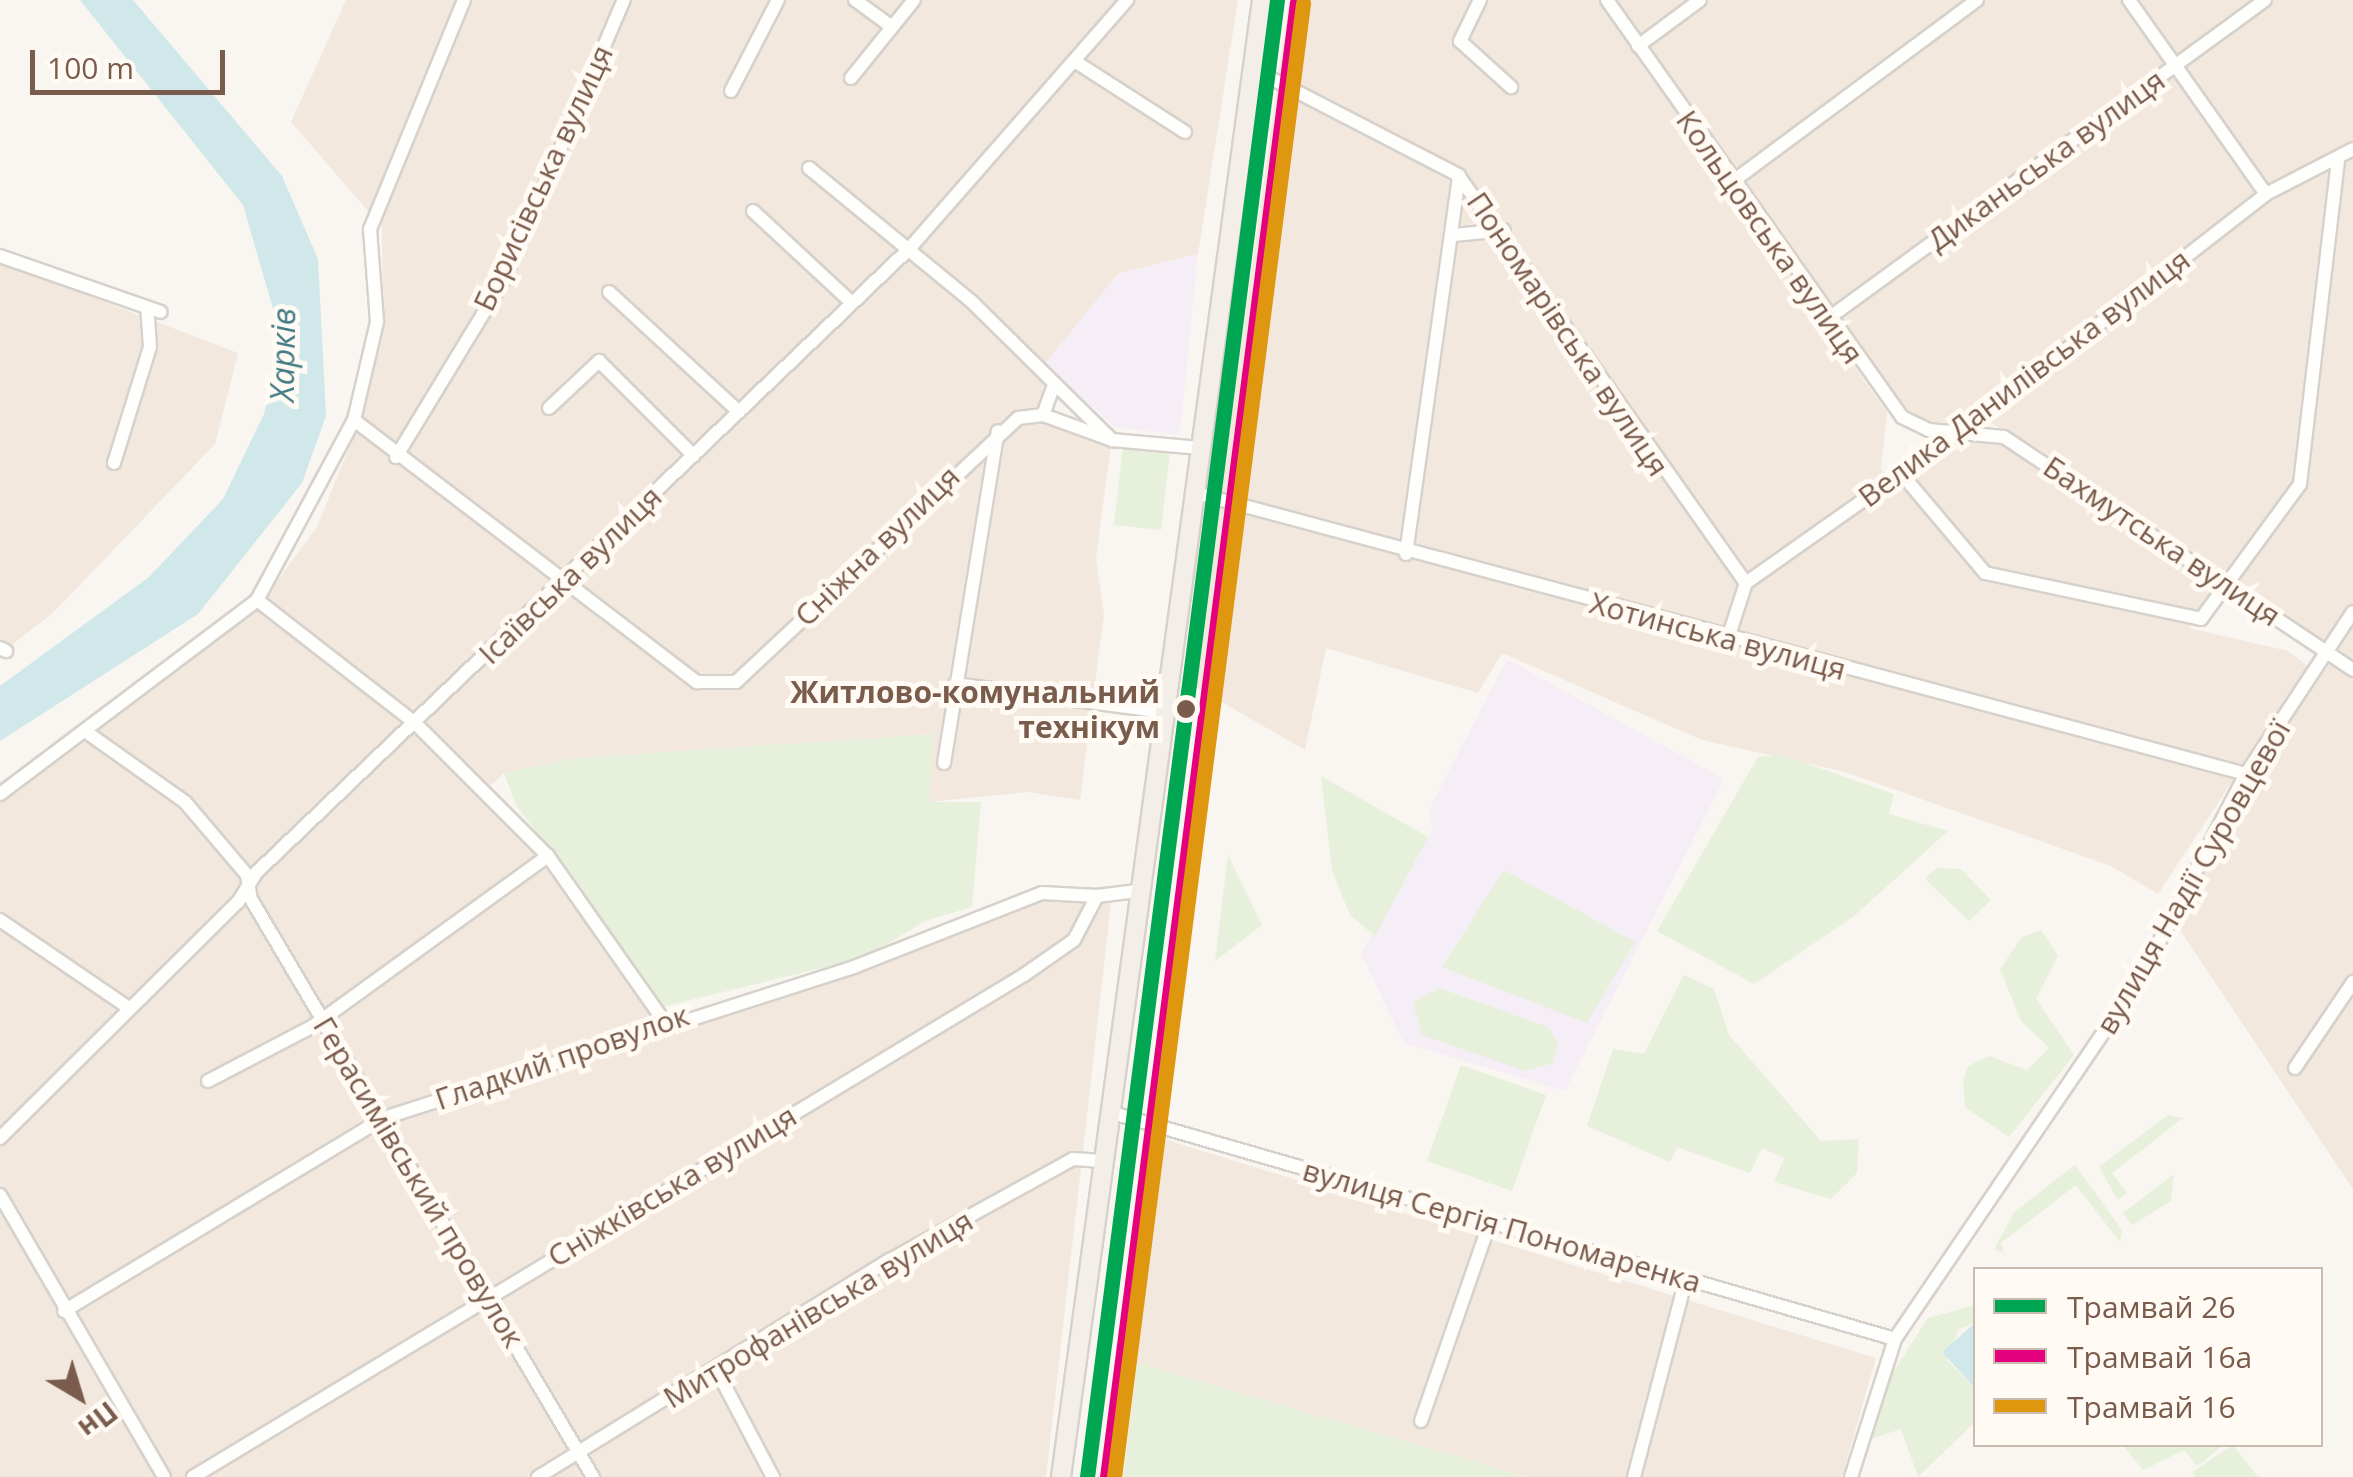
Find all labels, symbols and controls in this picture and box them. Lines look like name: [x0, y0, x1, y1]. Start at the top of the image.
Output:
scale bar: [35, 30, 230, 92]
street label: Борисівська вулиця: [466, 39, 620, 317]
text: 100 m: [47, 47, 134, 88]
street label: Диканьська вулиця: [1920, 62, 2172, 258]
street label: Кольцовська вулиця: [1669, 103, 1871, 371]
street label: Пономарівська вулиця: [1460, 185, 1676, 483]
street label: Велика Данилівська вулиця: [1851, 242, 2197, 514]
water label: Харків: [263, 308, 303, 402]
street label: Бахмутська вулиця: [2037, 448, 2287, 634]
street label: Сніжна вулиця: [787, 458, 967, 634]
street label: Ісаївська вулиця: [471, 479, 669, 671]
street label: Хотинська вулиця: [1586, 585, 1850, 687]
place label: Житлово-комунальний технікум: [790, 674, 1160, 744]
marker: Житлово-комунальний технікум: [1169, 692, 1203, 726]
street label: вулиця Надії Суровцевої: [2088, 714, 2298, 1040]
street label: Гладкий провулок: [430, 997, 694, 1117]
street label: Герасимівський провулок: [306, 1010, 532, 1354]
street label: Сніжківська вулиця: [541, 1098, 803, 1274]
street label: вулиця Сергія Пономаренка: [1299, 1152, 1705, 1300]
street label: Митрофанівська вулиця: [657, 1202, 979, 1416]
legend: [1973, 1267, 2323, 1447]
text: Трамвай 26: [2067, 1286, 2236, 1327]
text: Трамвай 16a: [2067, 1336, 2252, 1377]
north arrow: [30, 1347, 130, 1447]
text: Трамвай 16: [2067, 1386, 2236, 1427]
text: Пн: [71, 1394, 126, 1448]

